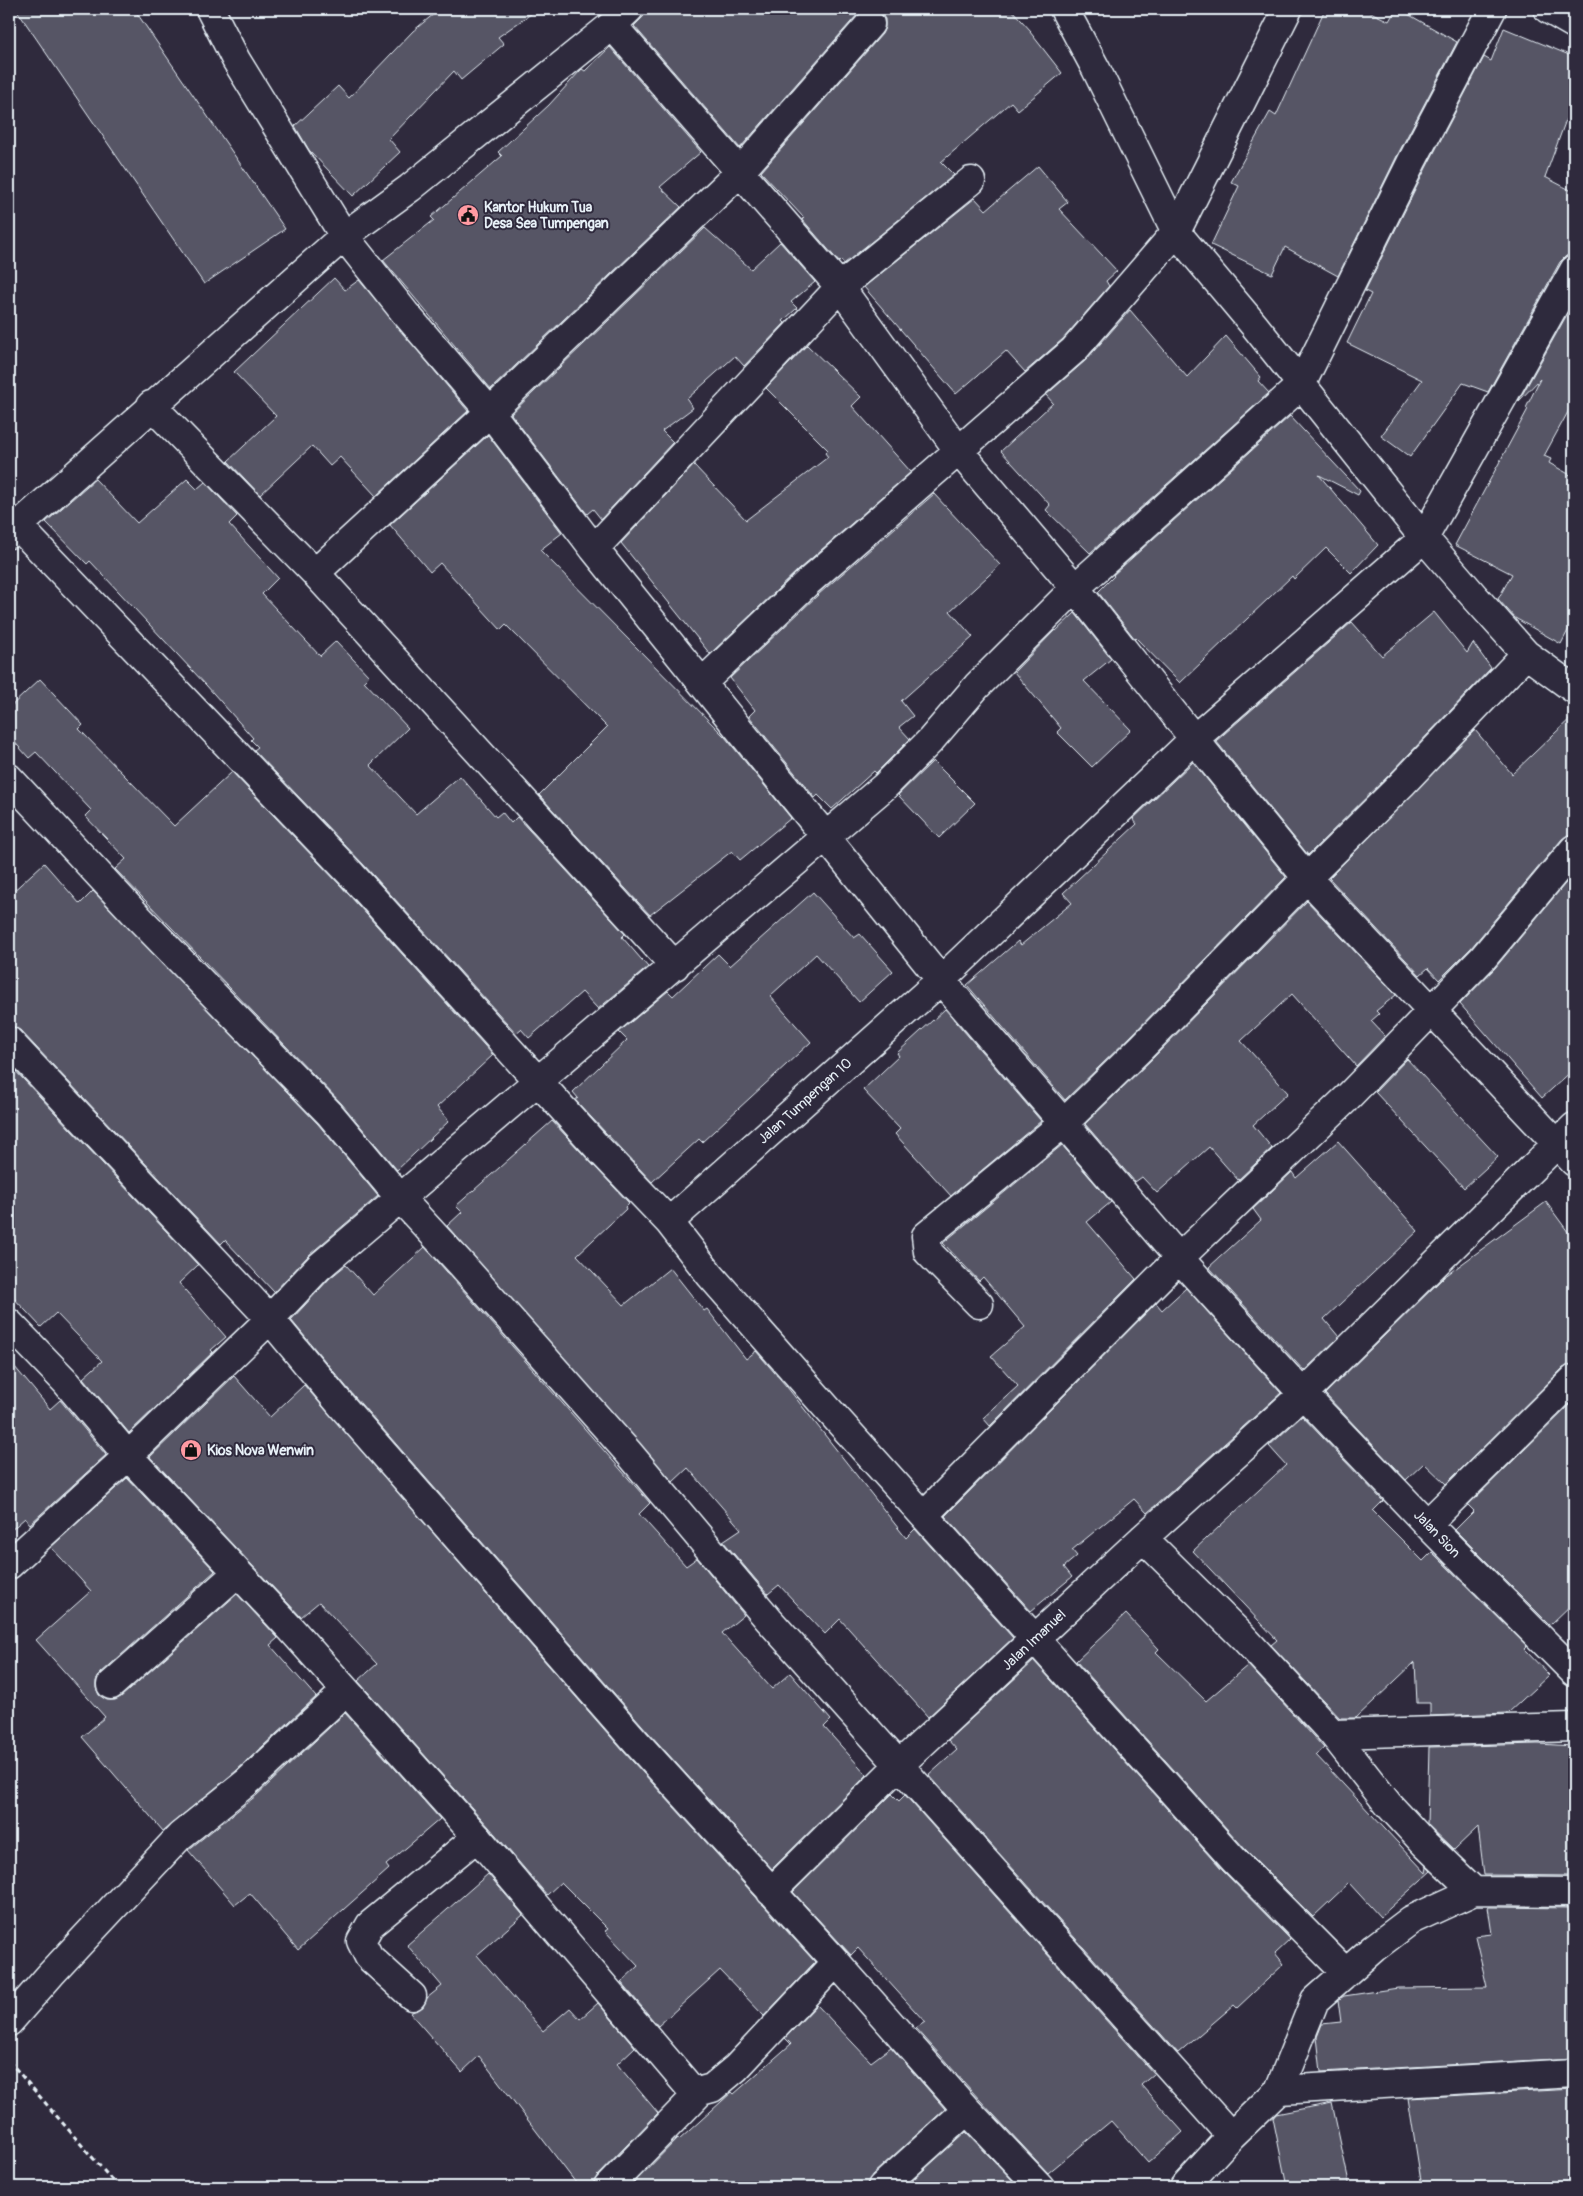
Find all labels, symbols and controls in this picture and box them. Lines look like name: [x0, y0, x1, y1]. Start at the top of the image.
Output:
place label: Kantor Hukum Tua Desa Sea Tumpengan: [484, 199, 609, 232]
public building icon: Kantor Hukum Tua Desa Sea Tumpengan: [456, 203, 480, 227]
street label: Jalan Tumpengan 10: [755, 1054, 855, 1148]
shop icon: Kios Nova Wenwin: [179, 1438, 203, 1462]
place label: Kios Nova Wenwin: [207, 1442, 314, 1459]
street label: Jalan Sion: [1410, 1507, 1464, 1561]
street label: Jalan Imanuel: [998, 1606, 1070, 1674]

